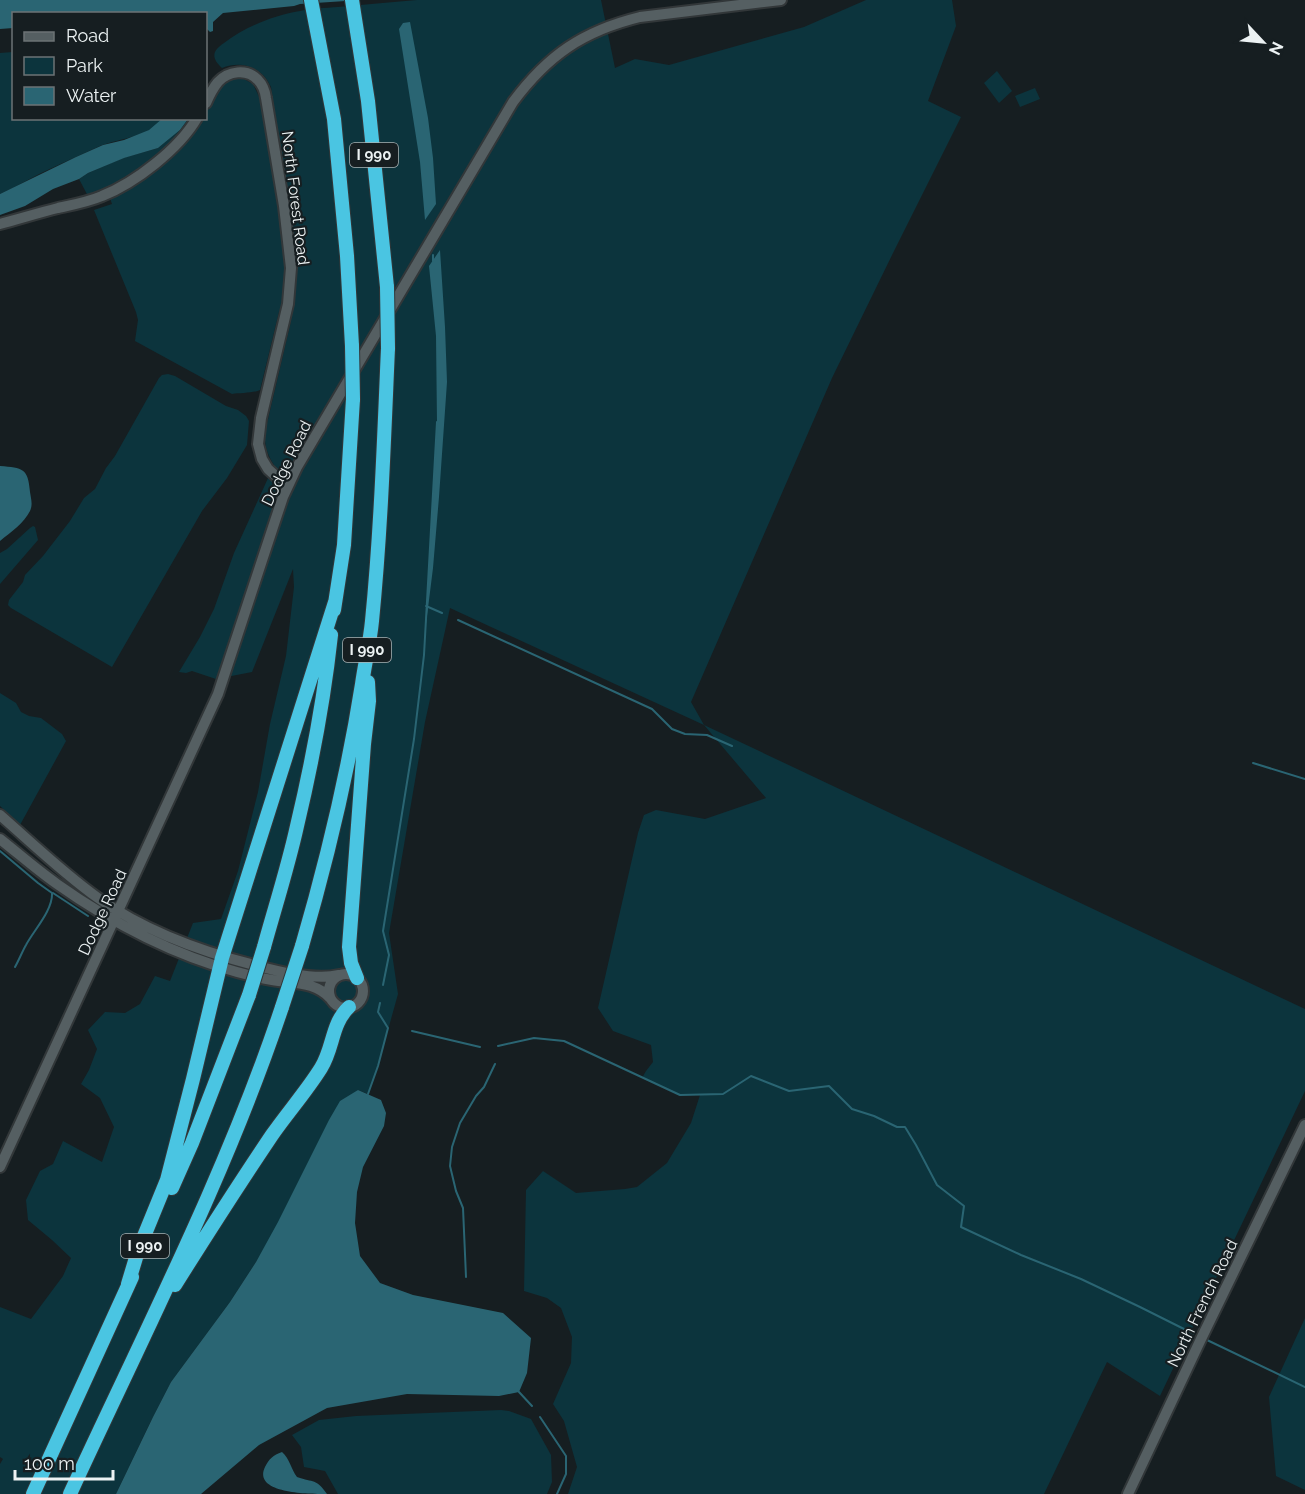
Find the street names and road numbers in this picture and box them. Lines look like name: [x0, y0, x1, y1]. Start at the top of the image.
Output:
street label: North Forest Road: [278, 130, 313, 266]
road number: I 990: [350, 143, 398, 167]
street label: Dodge Road: [258, 417, 315, 509]
road number: I 990: [343, 638, 391, 662]
street label: Dodge Road: [74, 866, 131, 958]
road number: I 990: [121, 1234, 169, 1258]
street label: North French Road: [1163, 1236, 1242, 1370]

